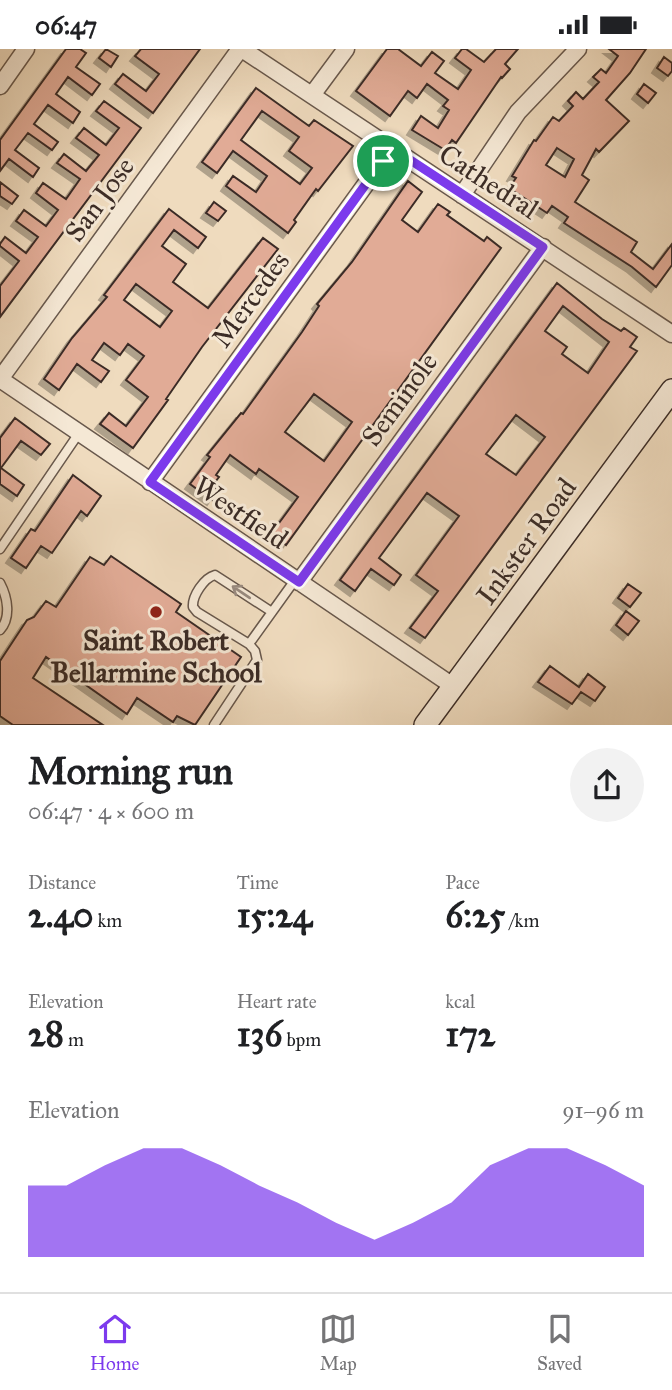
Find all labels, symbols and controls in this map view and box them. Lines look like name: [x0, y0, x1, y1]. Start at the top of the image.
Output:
text: 06:47: [35, 9, 97, 41]
pin: [353, 131, 413, 191]
street label: Cathedral: [432, 136, 546, 227]
icon: arrive: [364, 142, 402, 180]
street label: San Jose: [57, 150, 142, 248]
street label: Mercedes: [204, 244, 297, 354]
street label: Seminole: [354, 346, 445, 453]
street label: Westfield: [187, 468, 295, 557]
street label: Inkster Road: [469, 471, 584, 612]
one-way arrow: [232, 585, 252, 599]
marker: Saint Robert Bellarmine School: [148, 604, 164, 620]
place label: Saint Robert Bellarmine School: [50, 623, 262, 690]
text: Morning run: [28, 748, 233, 794]
button: share: [570, 748, 644, 822]
text: 06:47 · 4 × 600 m: [28, 797, 194, 825]
text: Distance: [28, 871, 96, 894]
text: Time: [237, 871, 279, 894]
text: Pace: [445, 871, 480, 894]
text: 2.40: [28, 894, 93, 937]
text: 15:24: [237, 894, 312, 937]
text: 6:25: [445, 894, 505, 937]
text: km: [93, 909, 122, 932]
text: /km: [505, 909, 539, 932]
text: Elevation: [28, 990, 103, 1013]
text: Heart rate: [237, 990, 317, 1013]
text: kcal: [445, 990, 475, 1013]
text: 28: [28, 1013, 64, 1056]
text: 136: [237, 1013, 282, 1056]
text: 172: [445, 1013, 495, 1056]
text: m: [64, 1028, 84, 1051]
text: bpm: [282, 1028, 321, 1051]
text: Elevation: [28, 1096, 119, 1124]
text: 91–96 m: [562, 1096, 644, 1124]
tab: Home: [90, 1310, 140, 1375]
tab: Map: [319, 1310, 357, 1375]
tab: Saved: [537, 1310, 582, 1375]

